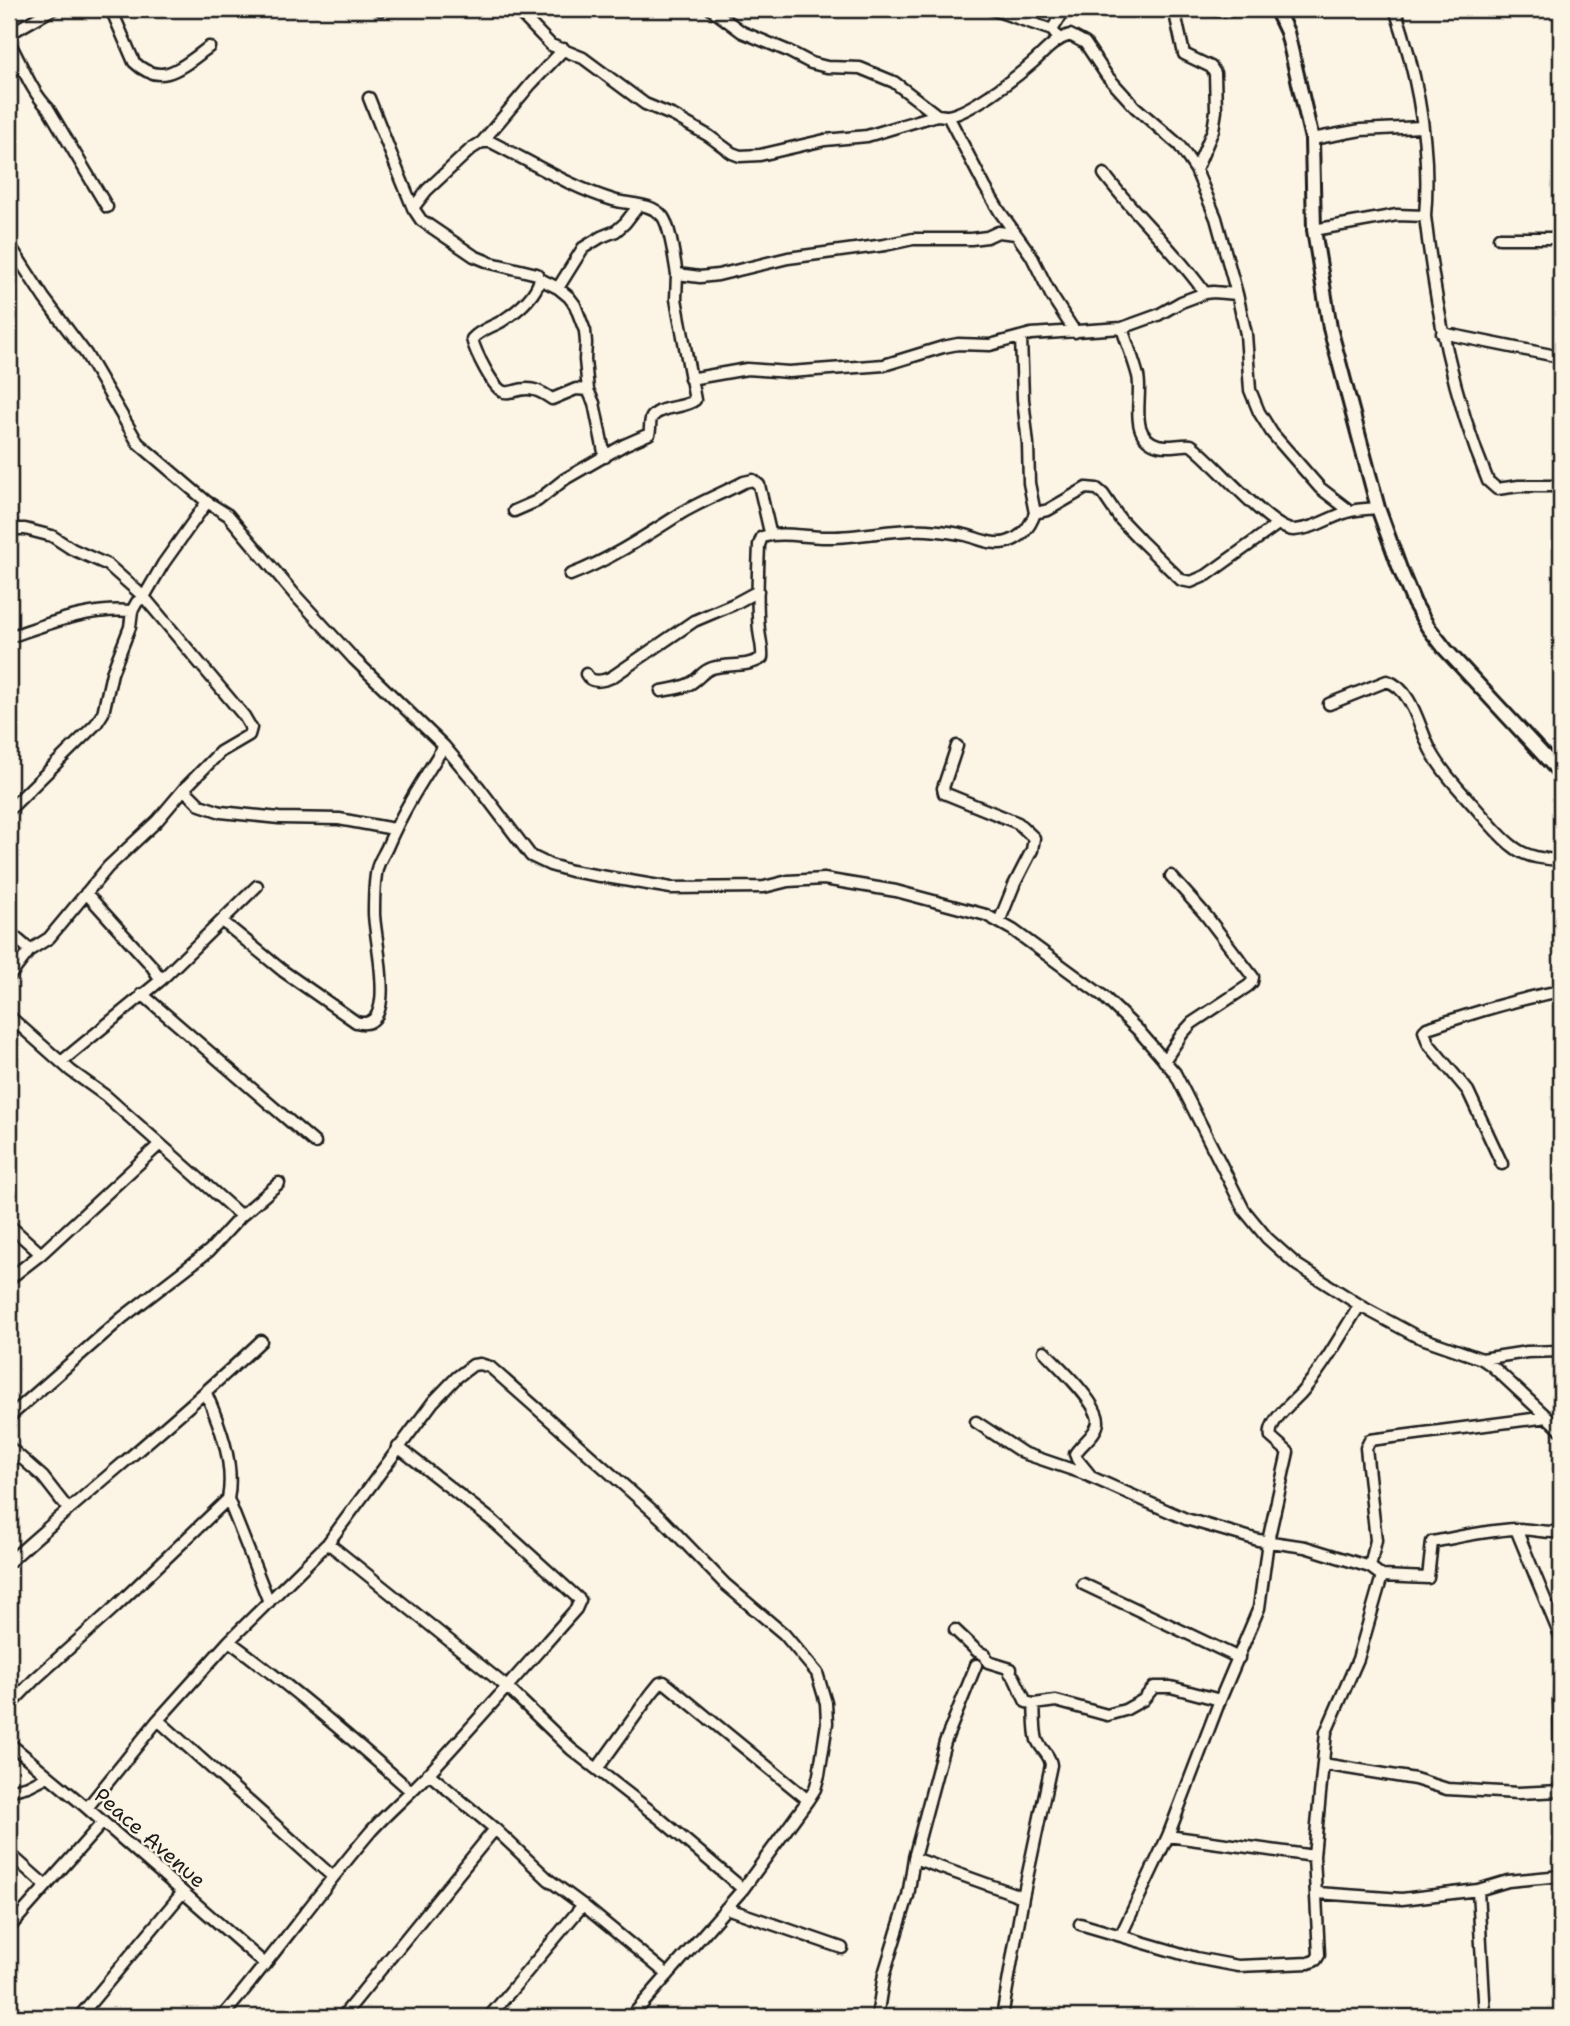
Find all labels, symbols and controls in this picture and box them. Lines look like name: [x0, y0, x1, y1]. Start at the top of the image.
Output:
street label: Peace Avenue: [88, 1782, 212, 1894]

